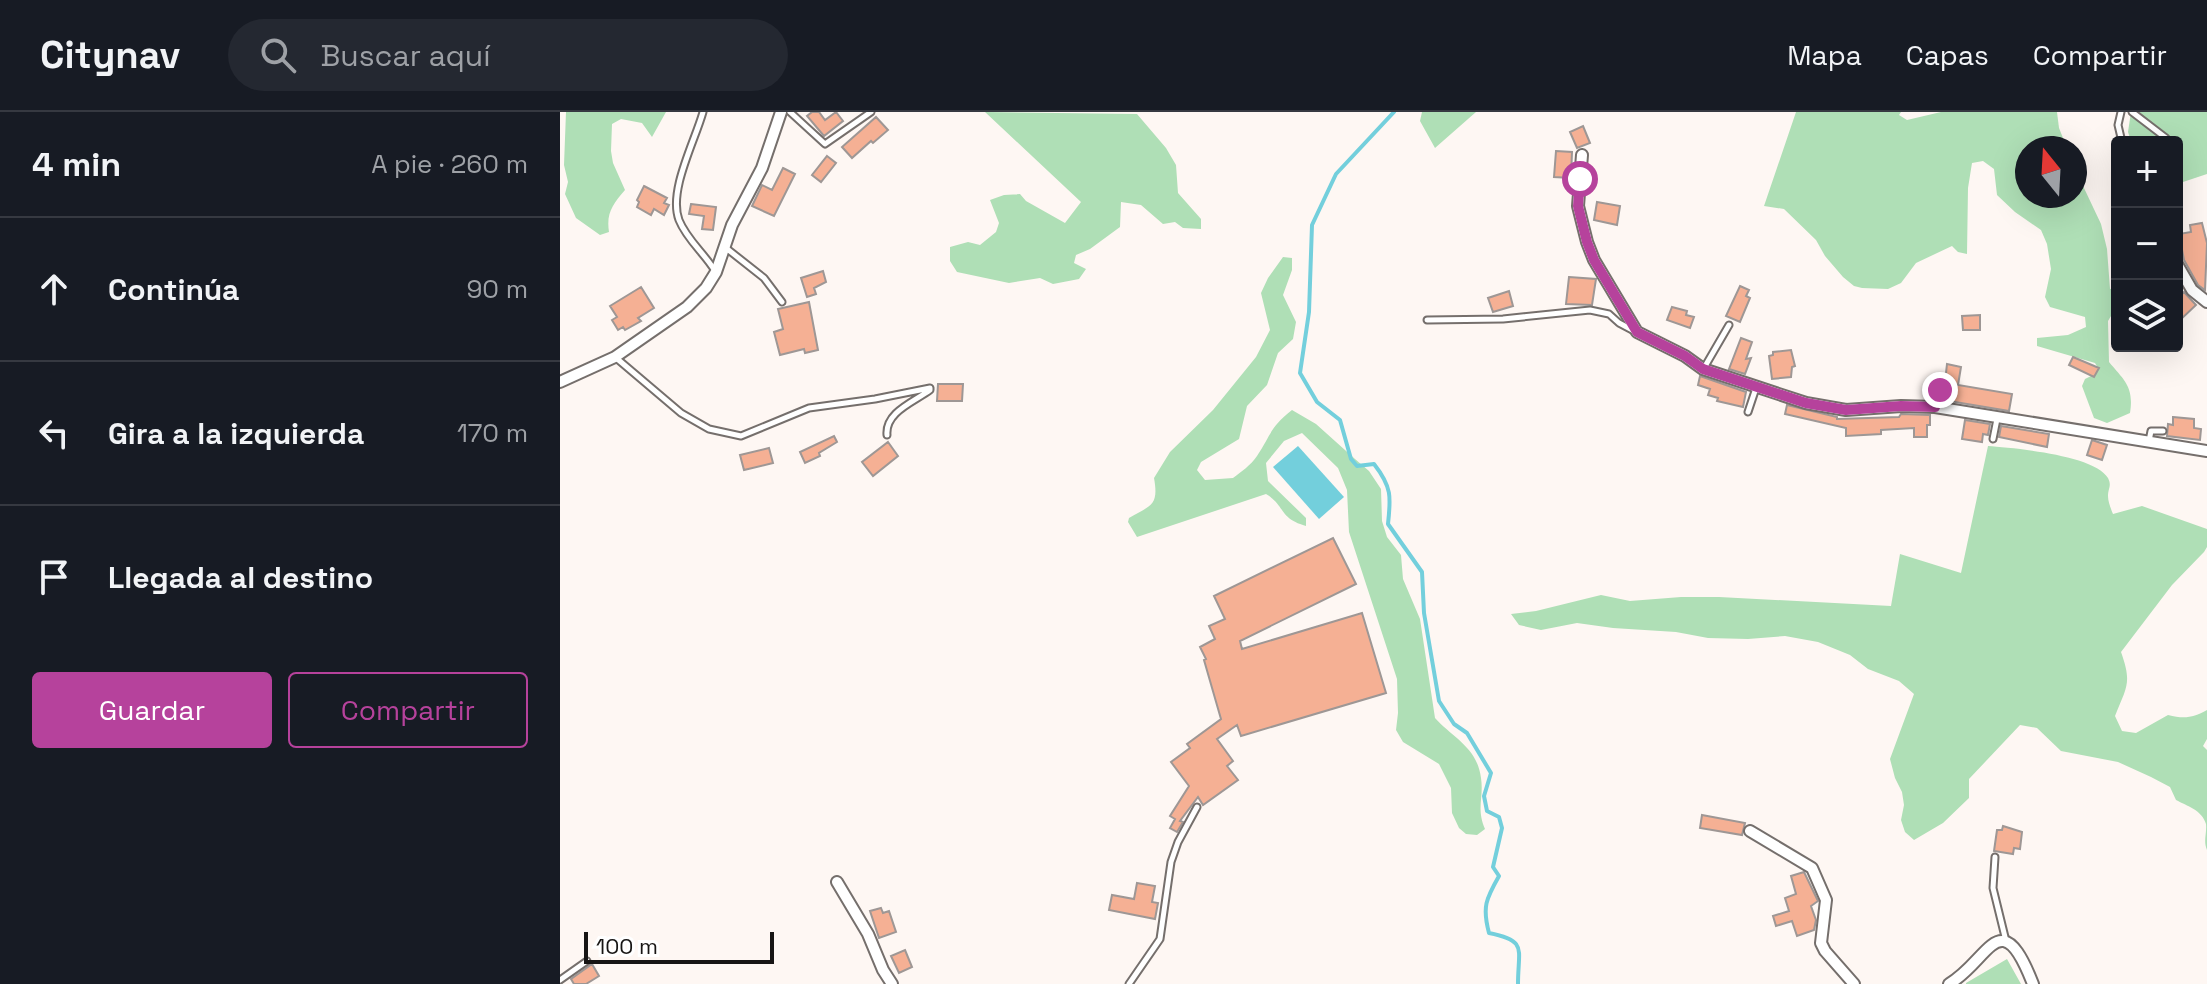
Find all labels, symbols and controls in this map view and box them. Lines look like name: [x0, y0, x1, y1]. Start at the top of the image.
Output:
search box: [228, 19, 788, 91]
text: Citynav: [40, 31, 180, 79]
icon: search: [256, 33, 300, 77]
text: Buscar aquí: [320, 36, 491, 75]
text: Mapa: [1787, 37, 1862, 73]
text: Capas: [1906, 37, 1989, 73]
text: Compartir: [2033, 37, 2167, 73]
north arrow: [2015, 136, 2087, 208]
map controls: [2111, 136, 2183, 352]
button: +: [2111, 136, 2183, 208]
text: 4 min: [32, 143, 121, 186]
text: A pie · 260 m: [371, 147, 528, 181]
route start: [1562, 161, 1598, 197]
button: −: [2111, 208, 2183, 280]
icon: ahead: [32, 267, 76, 311]
text: Continúa: [108, 270, 239, 309]
text: 90 m: [466, 272, 528, 306]
button: layers: [2111, 280, 2183, 352]
route end: [1922, 372, 1958, 408]
icon: left: [32, 411, 76, 455]
text: Gira a la izquierda: [108, 414, 364, 453]
text: 170 m: [457, 416, 528, 450]
icon: arrive: [32, 555, 76, 599]
text: Llegada al destino: [108, 558, 373, 597]
button: Guardar: [32, 672, 272, 748]
button: Compartir: [288, 672, 528, 748]
scale bar: [584, 928, 774, 964]
text: 100 m: [596, 932, 658, 960]

